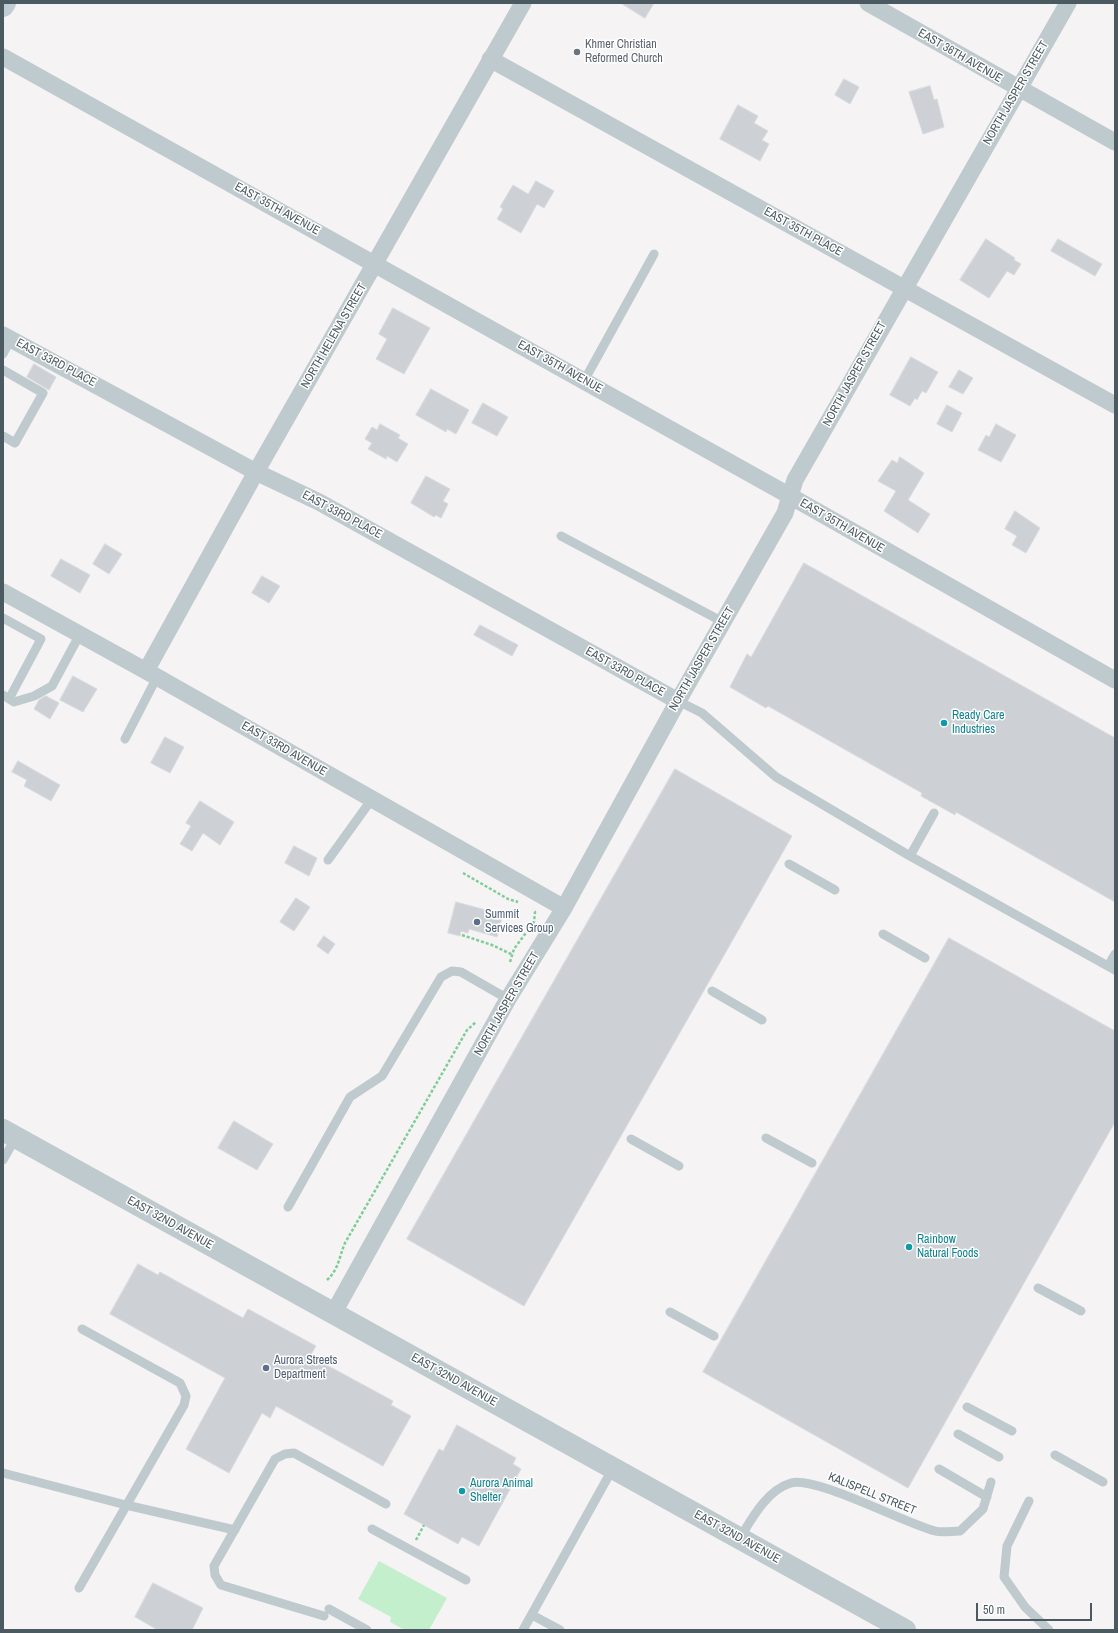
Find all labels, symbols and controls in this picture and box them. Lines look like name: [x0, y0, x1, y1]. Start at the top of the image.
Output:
street label: EAST 36TH AVENUE: [915, 26, 1005, 86]
place label: Khmer Christian Reformed Church: [585, 38, 663, 66]
street label: NORTH JASPER STREET: [980, 39, 1052, 147]
marker: Khmer Christian Reformed Church: [572, 47, 582, 57]
street label: EAST 35TH AVENUE: [232, 180, 322, 238]
street label: EAST 35TH PLACE: [761, 204, 845, 260]
street label: NORTH HELENA STREET: [298, 281, 370, 391]
street label: NORTH JASPER STREET: [820, 319, 890, 429]
street label: EAST 33RD PLACE: [14, 336, 98, 390]
street label: EAST 35TH AVENUE: [515, 338, 605, 396]
street label: EAST 33RD PLACE: [300, 488, 384, 542]
street label: EAST 35TH AVENUE: [797, 496, 887, 556]
street label: NORTH JASPER STREET: [666, 605, 738, 713]
street label: EAST 33RD PLACE: [583, 644, 667, 700]
place label: Ready Care Industries: [952, 709, 1004, 737]
marker: Ready Care Industries: [939, 718, 949, 728]
street label: EAST 33RD AVENUE: [239, 719, 329, 779]
place label: Summit Services Group: [485, 908, 553, 936]
marker: Summit Services Group: [472, 917, 482, 927]
street label: NORTH JASPER STREET: [471, 950, 543, 1058]
street label: EAST 32ND AVENUE: [124, 1193, 216, 1253]
place label: Rainbow Natural Foods: [917, 1233, 978, 1261]
marker: Rainbow Natural Foods: [904, 1242, 914, 1252]
street label: EAST 32ND AVENUE: [408, 1350, 500, 1410]
place label: Aurora Streets Department: [274, 1354, 337, 1382]
marker: Aurora Streets Department: [261, 1363, 271, 1373]
street label: KALISPELL STREET: [826, 1470, 918, 1518]
place label: Aurora Animal Shelter: [470, 1477, 533, 1505]
marker: Aurora Animal Shelter: [457, 1486, 467, 1496]
street label: EAST 32ND AVENUE: [691, 1507, 783, 1567]
scale bar: [978, 1595, 1094, 1621]
text: 50 m: [983, 1602, 1005, 1618]

